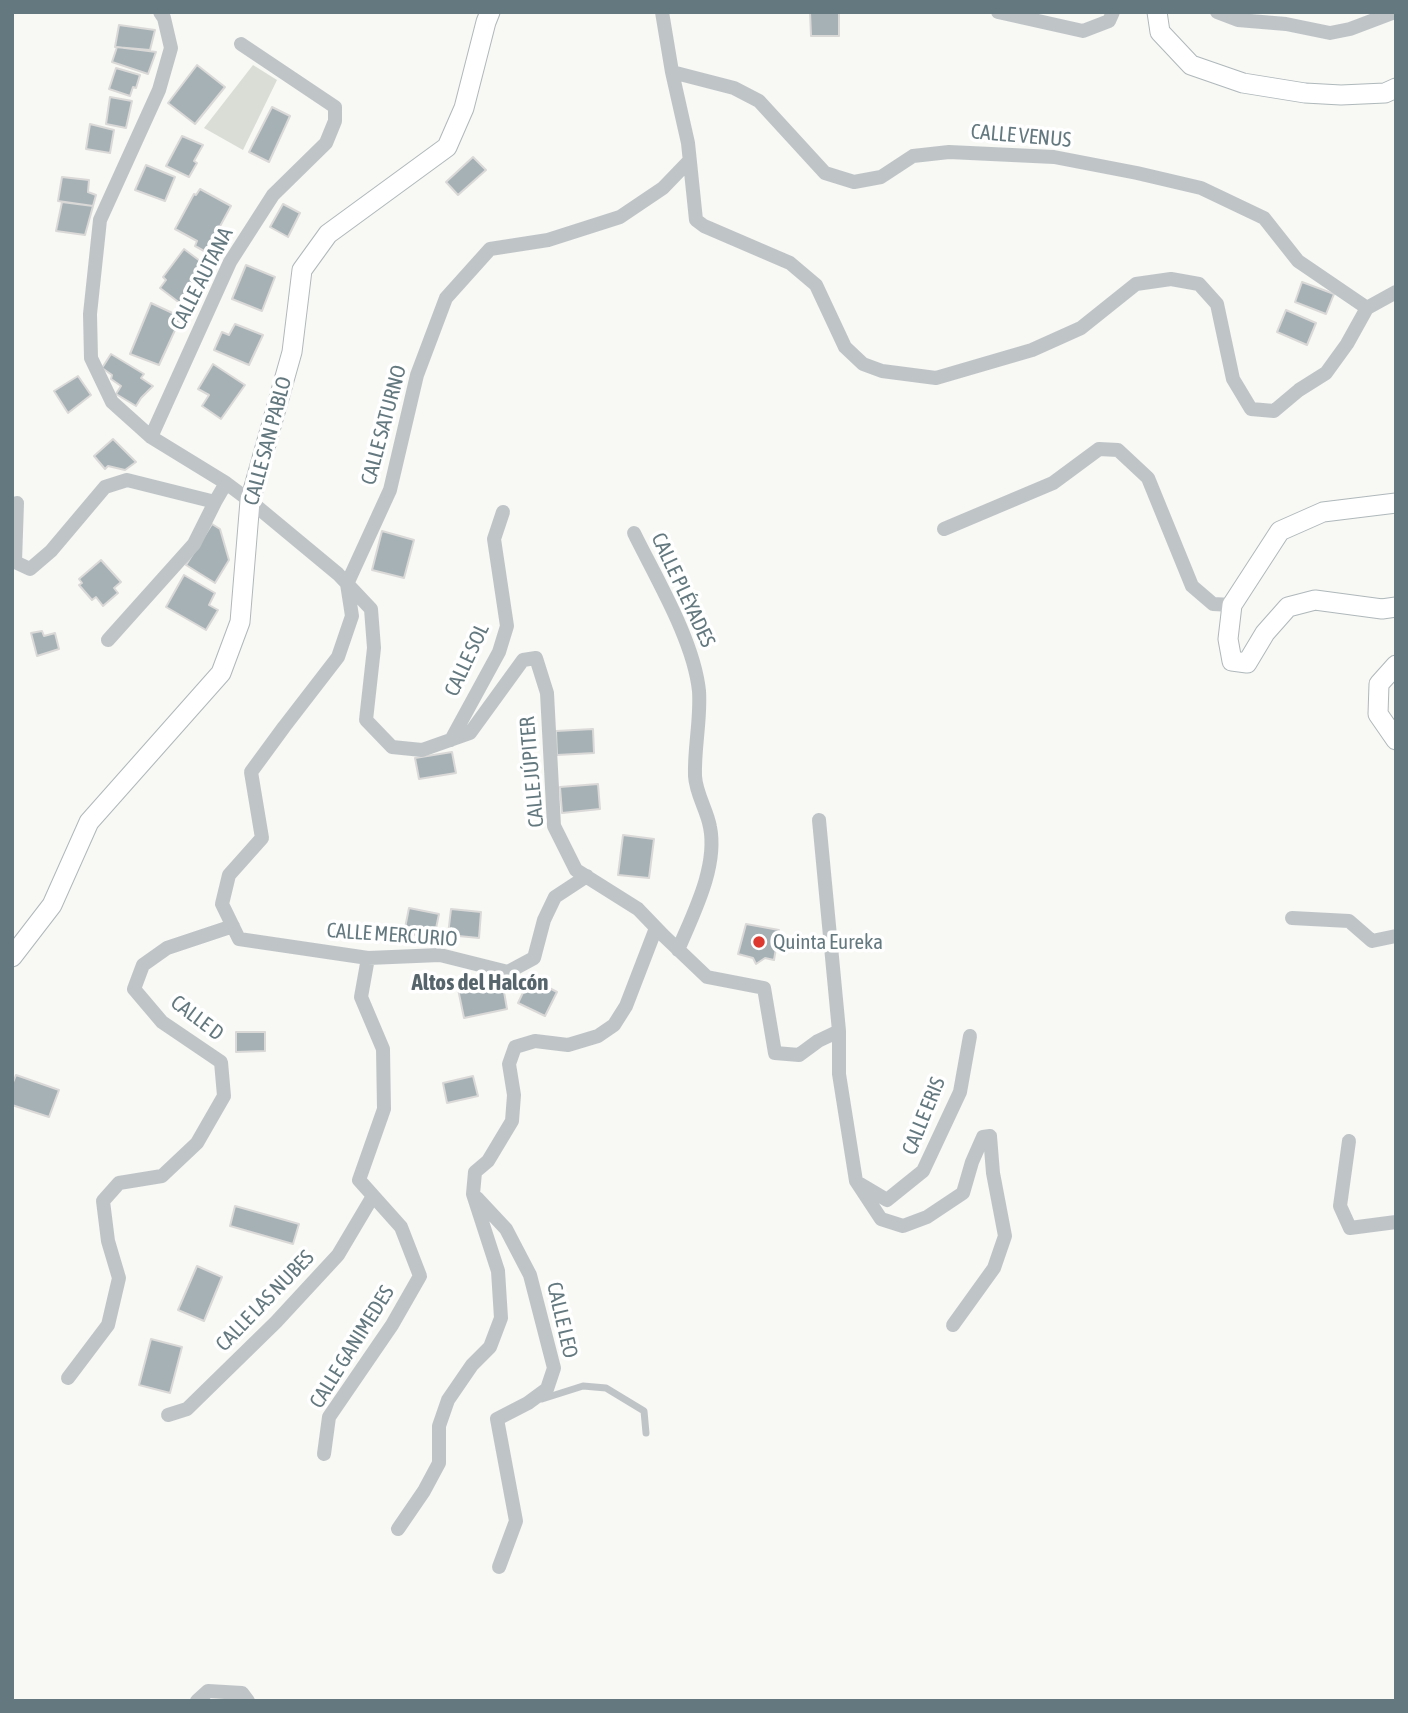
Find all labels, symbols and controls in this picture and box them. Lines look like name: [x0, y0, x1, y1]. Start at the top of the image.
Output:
street label: CALLE VENUS: [970, 119, 1072, 153]
street label: CALLE AUTANA: [165, 223, 239, 335]
street label: CALLE SATURNO: [356, 362, 412, 488]
street label: CALLE SAN PABLO: [239, 374, 297, 508]
street label: CALLE PLÉYADES: [646, 529, 720, 651]
street label: CALLE SOL: [439, 620, 495, 700]
street label: CALLE JÚPITER: [515, 715, 549, 829]
street label: CALLE MERCURIO: [326, 918, 458, 952]
place label: Quinta Eureka: [773, 929, 883, 955]
marker: Quinta Eureka: [751, 934, 767, 950]
district label: Altos del Halcón: [412, 969, 548, 997]
street label: CALLE D: [166, 990, 228, 1046]
street label: CALLE ERIS: [897, 1074, 951, 1158]
street label: CALLE LAS NUBES: [211, 1245, 319, 1357]
street label: CALLE LEO: [541, 1280, 583, 1360]
street label: CALLE GANIMEDES: [304, 1281, 400, 1413]

